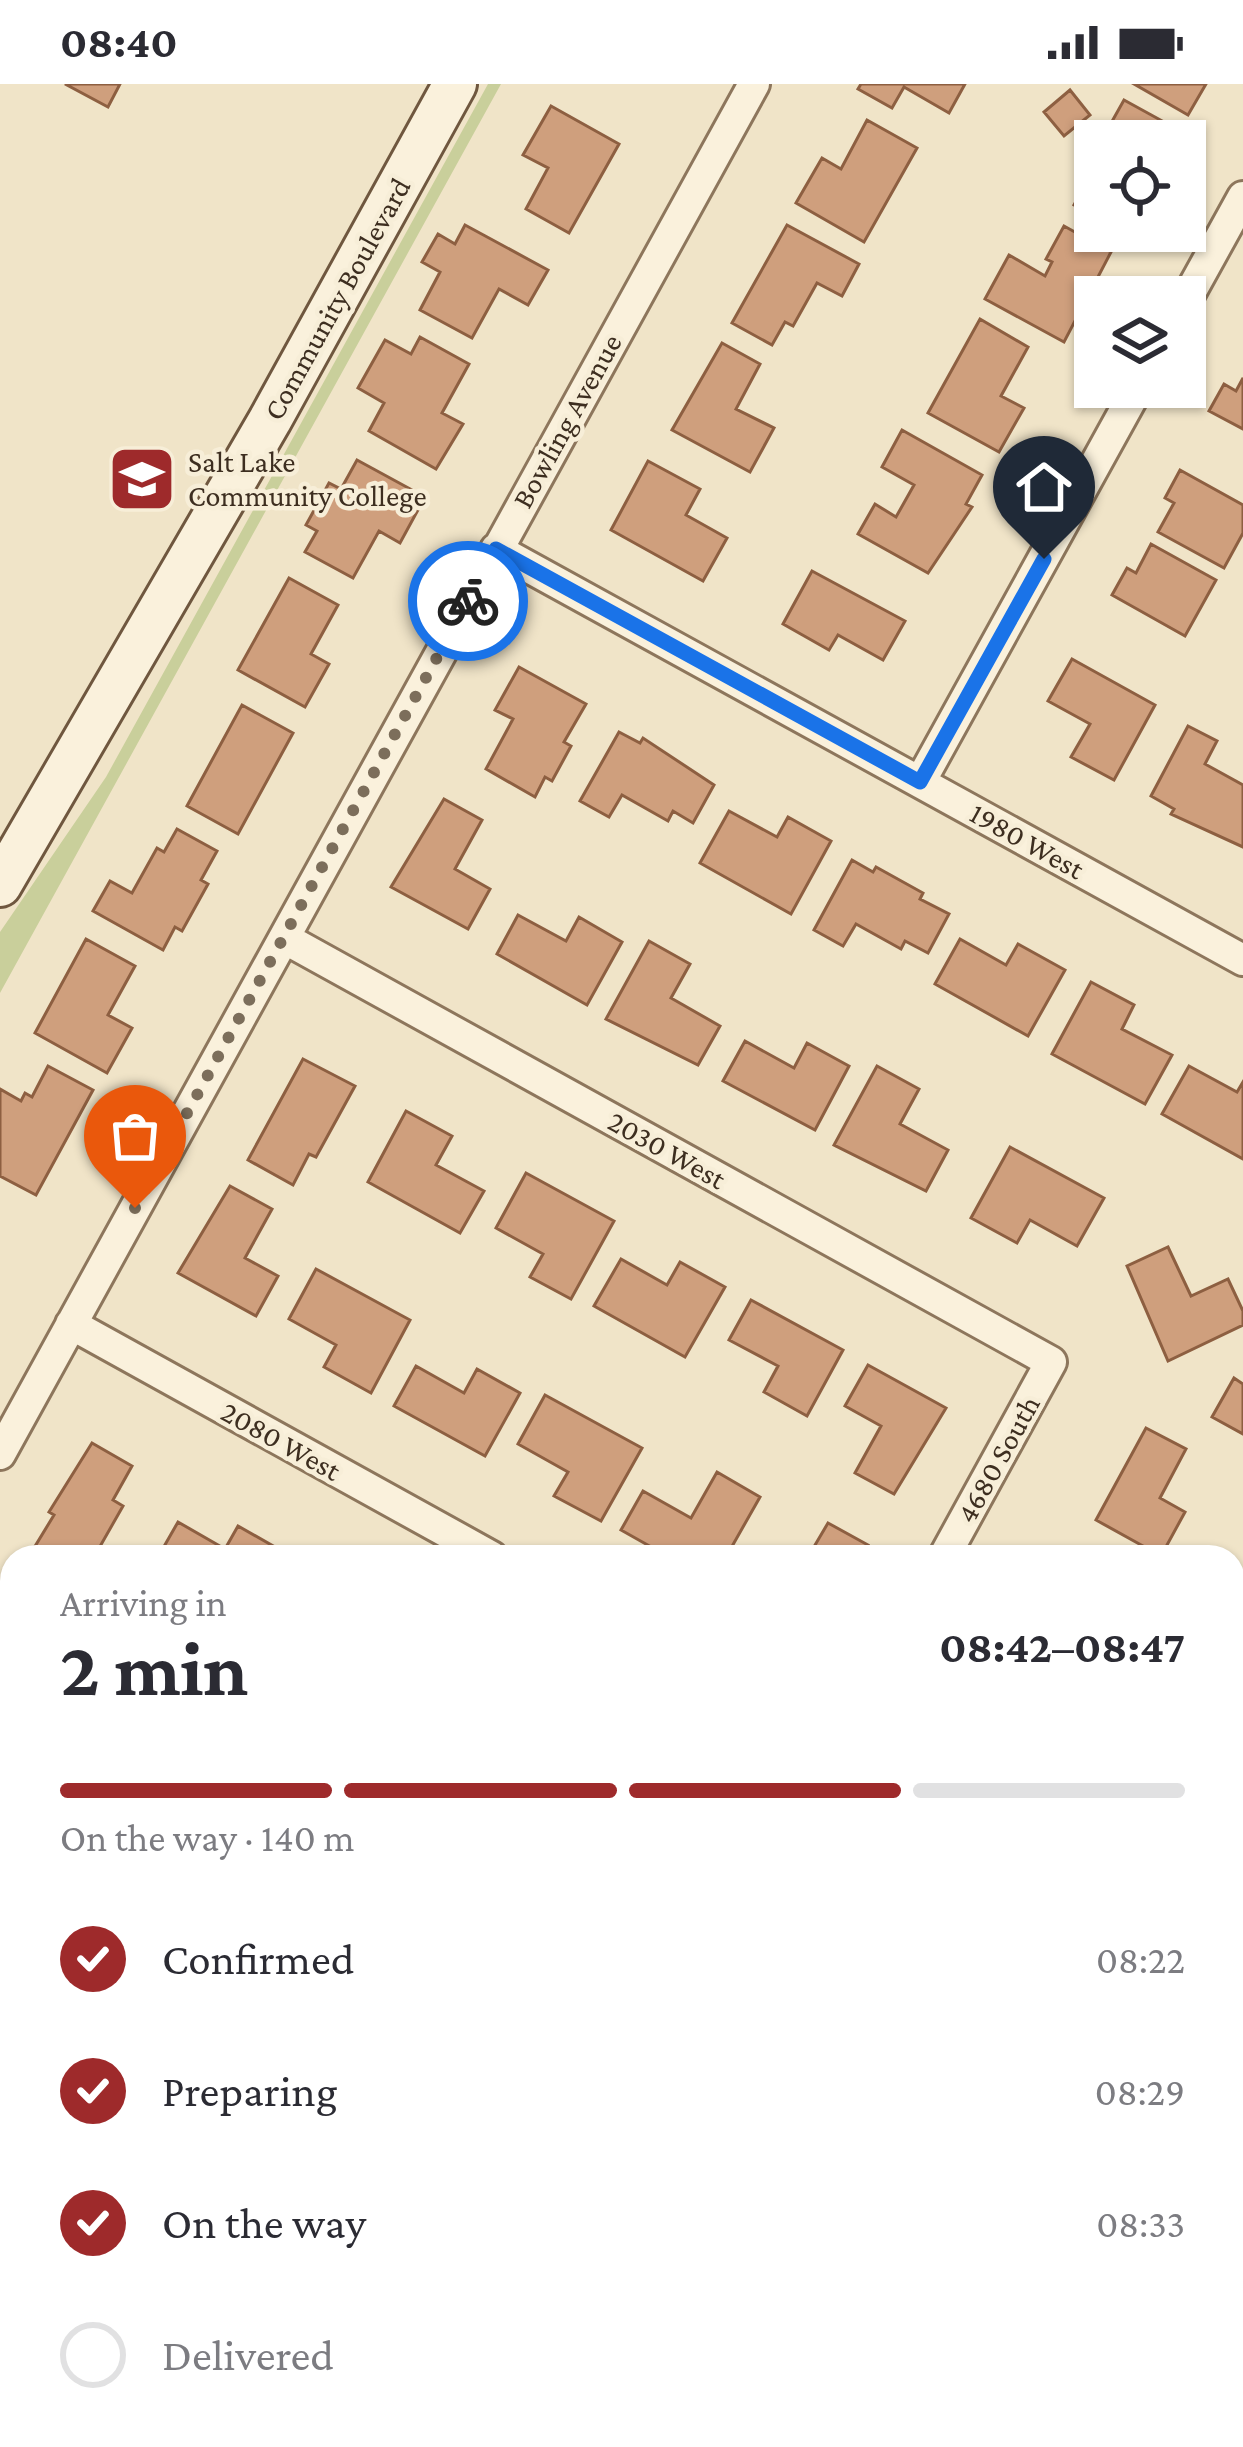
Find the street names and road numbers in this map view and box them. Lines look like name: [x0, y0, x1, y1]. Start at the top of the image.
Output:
street label: Community Boulevard: [256, 172, 418, 426]
street label: Bowling Avenue: [505, 328, 629, 514]
street label: 1980 West: [965, 796, 1091, 886]
street label: 2030 West: [603, 1104, 733, 1196]
street label: 4680 South: [949, 1389, 1046, 1528]
street label: 2080 West: [216, 1394, 348, 1487]

